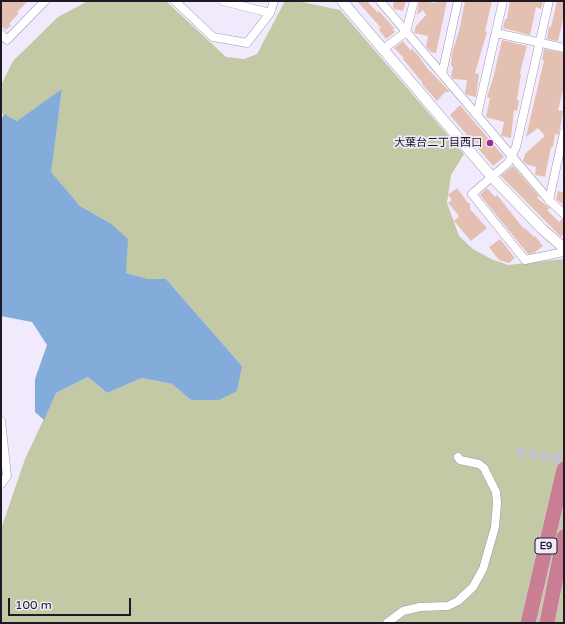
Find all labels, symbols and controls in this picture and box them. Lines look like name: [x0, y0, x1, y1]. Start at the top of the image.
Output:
place label: 大葉台二丁目西口: [394, 136, 482, 150]
marker: 大葉台二丁目西口: [485, 138, 495, 148]
road number: E9: [535, 538, 557, 554]
scale bar: [10, 590, 133, 616]
text: 100 m: [15, 598, 52, 612]

